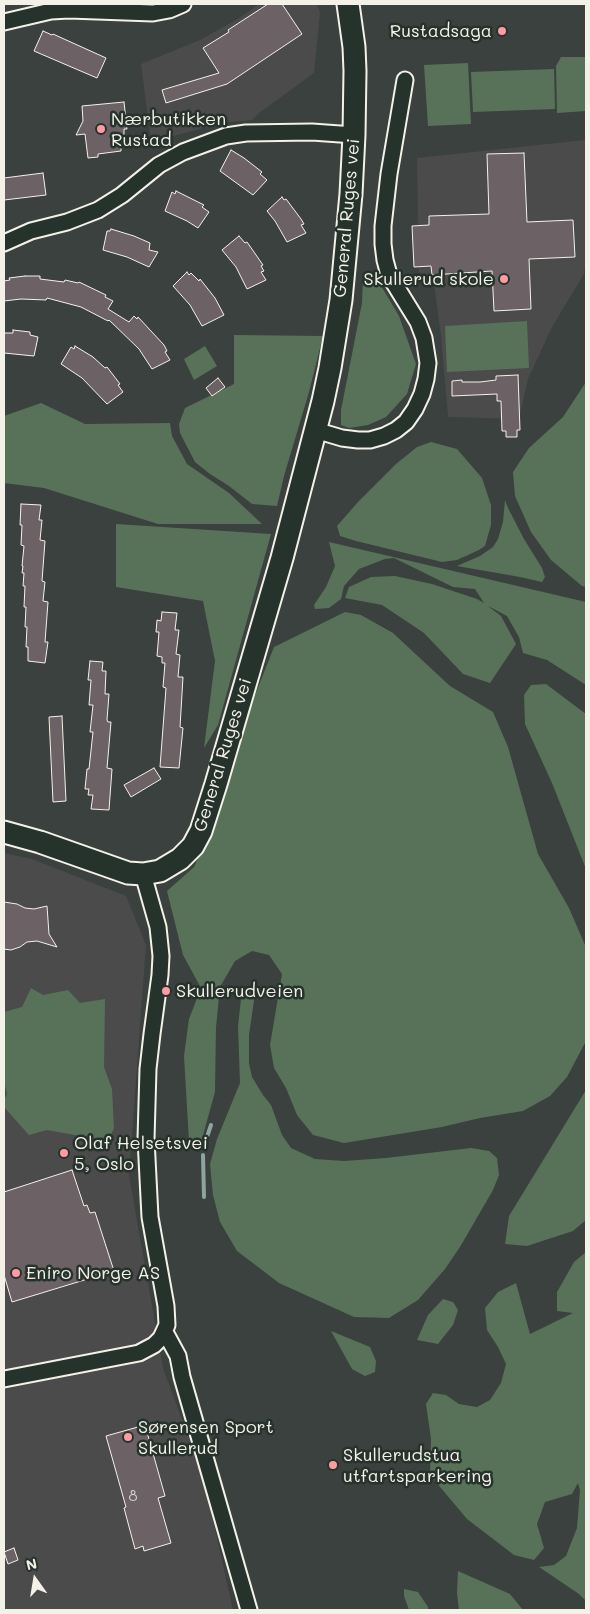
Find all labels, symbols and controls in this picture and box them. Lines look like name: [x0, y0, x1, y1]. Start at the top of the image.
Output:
place label: Rustadsaga: [390, 20, 492, 42]
marker: Rustadsaga: [496, 25, 508, 37]
place label: Nærbutikken Rustad: [111, 108, 226, 150]
marker: Nærbutikken Rustad: [95, 123, 107, 135]
street label: General Ruges vei: [329, 137, 365, 299]
place label: Skullerud skole: [364, 268, 494, 290]
marker: Skullerud skole: [498, 273, 510, 285]
street label: General Ruges vei: [189, 675, 257, 835]
place label: Skullerudveien: [176, 980, 303, 1002]
marker: Skullerudveien: [160, 985, 172, 997]
place label: Olaf Helsetsvei 5, Oslo: [74, 1132, 208, 1174]
marker: Olaf Helsetsvei 5, Oslo: [58, 1147, 70, 1159]
place label: Eniro Norge AS: [26, 1262, 160, 1284]
marker: Eniro Norge AS: [10, 1267, 22, 1279]
place label: Sørensen Sport Skullerud: [138, 1416, 274, 1458]
marker: Sørensen Sport Skullerud: [122, 1431, 134, 1443]
place label: Skullerudstua utfartsparkering: [343, 1444, 492, 1486]
marker: Skullerudstua utfartsparkering: [327, 1459, 339, 1471]
house number: 8: [128, 1487, 138, 1505]
text: N: [24, 1553, 39, 1574]
north arrow: [10, 1554, 60, 1604]

